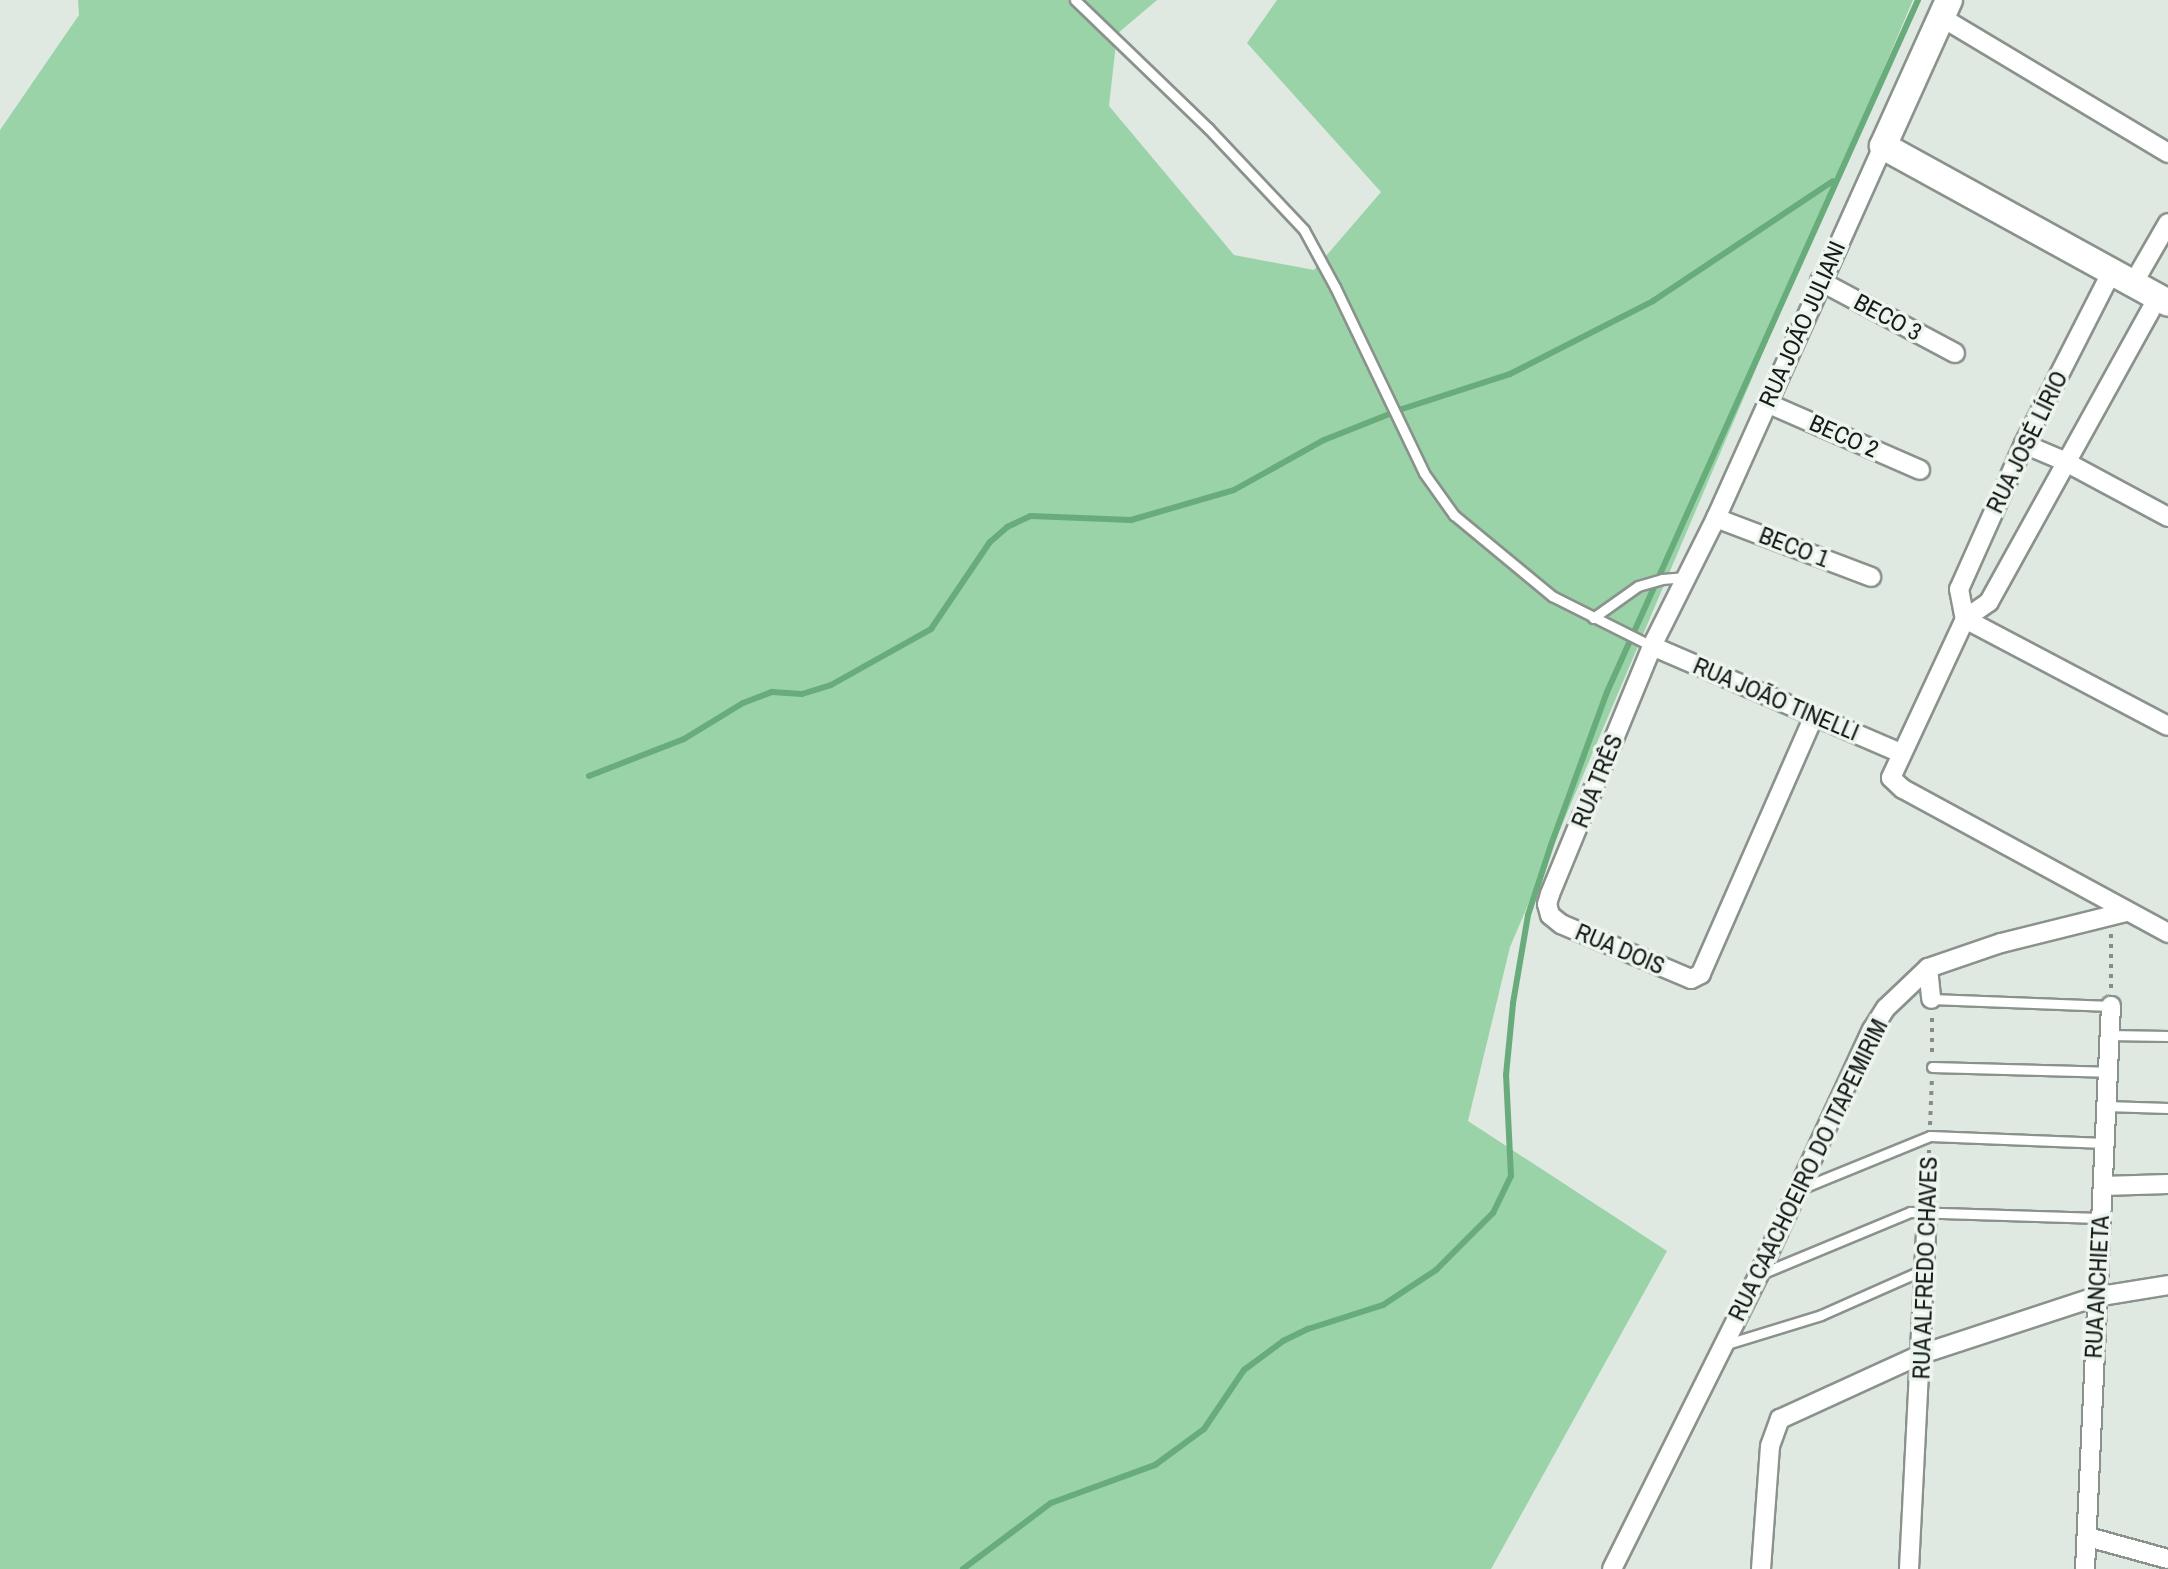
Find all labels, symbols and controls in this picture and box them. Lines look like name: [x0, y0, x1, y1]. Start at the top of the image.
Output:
street label: RUA JOÃO JULIANI: [1752, 236, 1852, 412]
street label: BECO 3: [1849, 287, 1927, 347]
street label: RUA JOSÉ LÍRIO: [1980, 366, 2074, 518]
street label: BECO 2: [1805, 408, 1883, 464]
street label: BECO 1: [1755, 521, 1833, 573]
street label: RUA JOÃO TINELLI: [1688, 651, 1864, 747]
street label: RUA TRÊS: [1565, 729, 1629, 833]
street label: RUA DOIS: [1571, 917, 1669, 981]
street label: RUA CAACHOEIRO DO ITAPEMIRIM: [1722, 1014, 1894, 1326]
street label: RUA ALFREDO CHAVES: [1907, 1155, 1943, 1381]
street label: RUA ANCHIETA: [2079, 1214, 2115, 1360]

